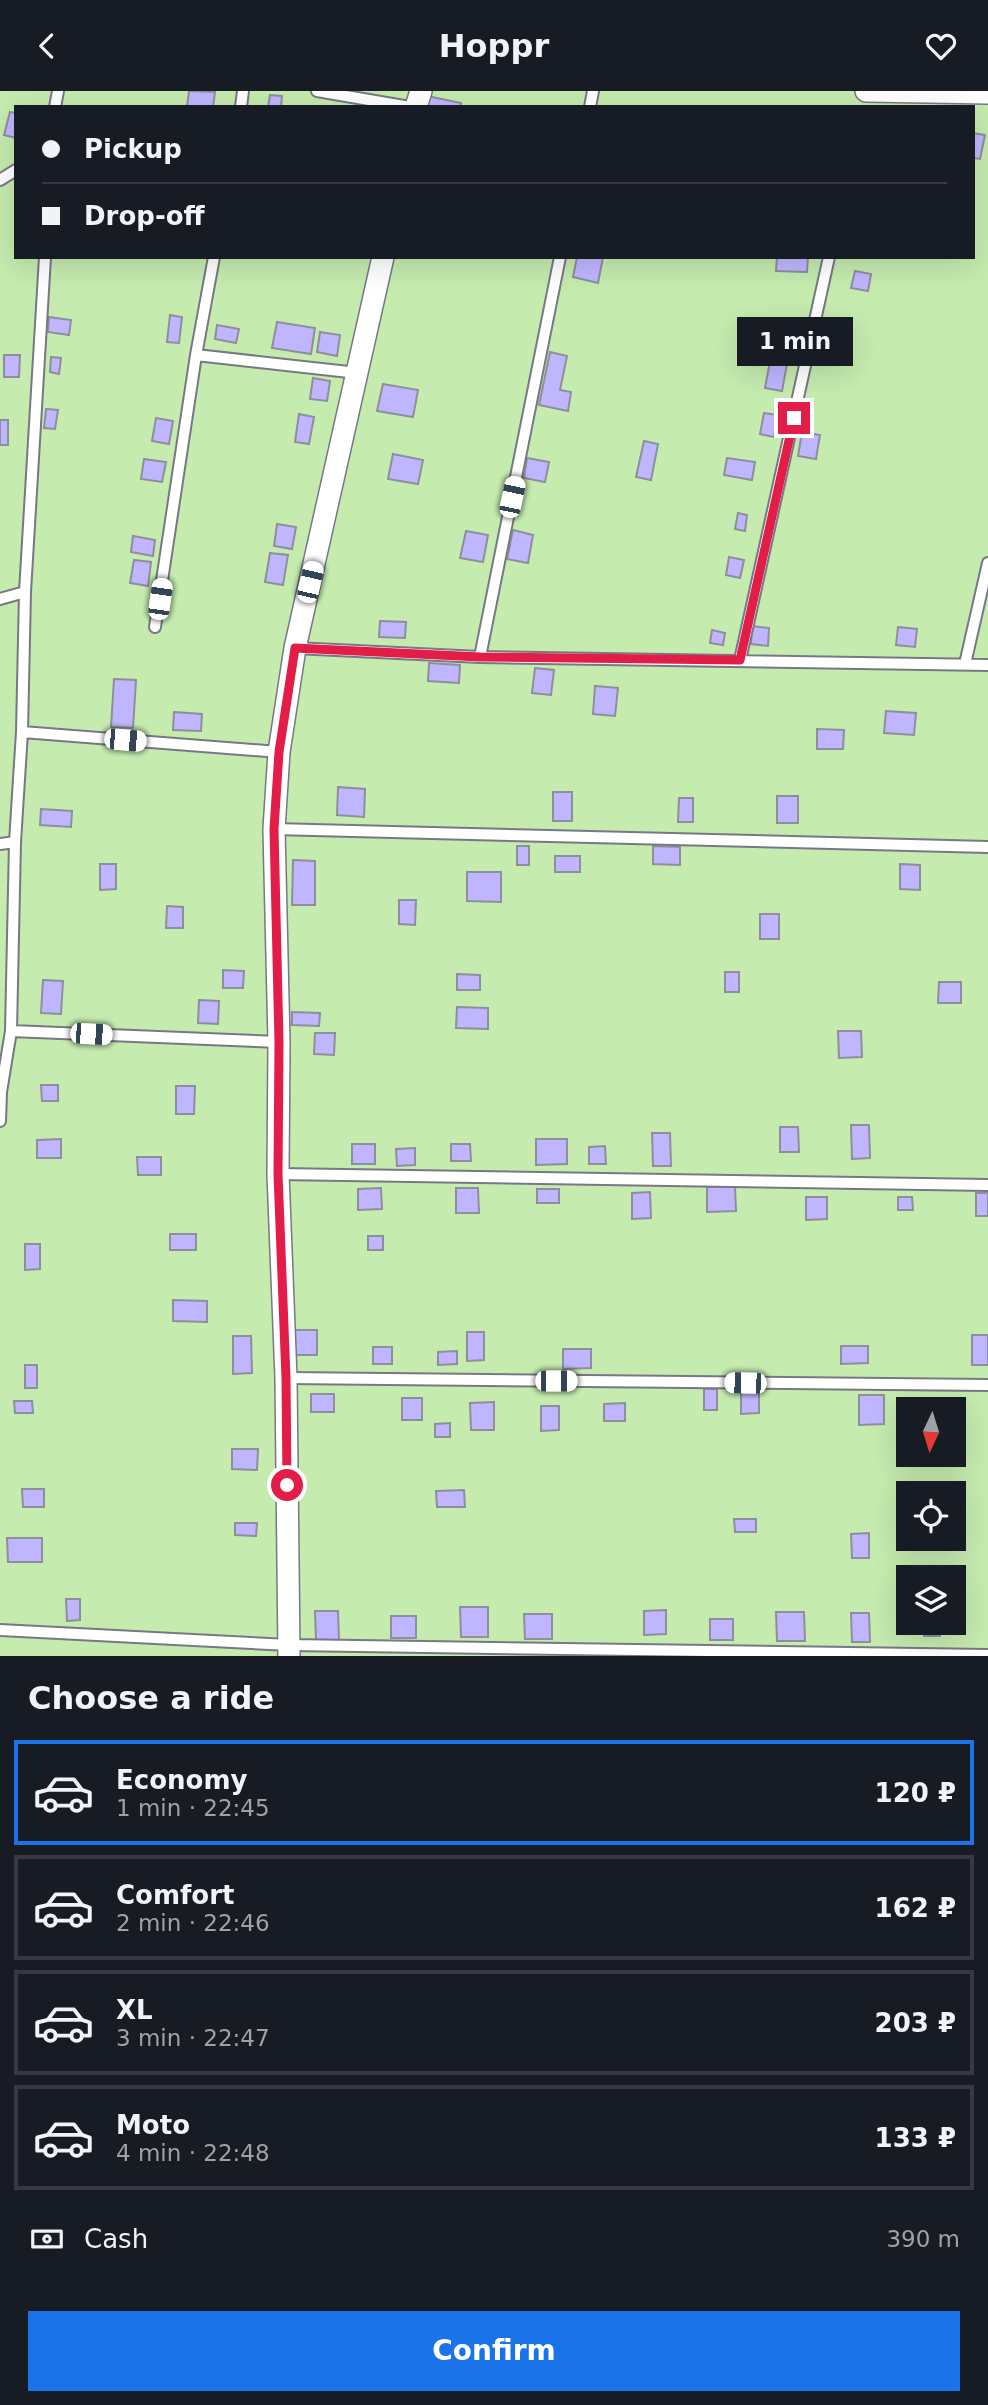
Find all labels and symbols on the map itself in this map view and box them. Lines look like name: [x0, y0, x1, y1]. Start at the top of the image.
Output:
callout: 1 min: [736, 317, 852, 365]
route end: [778, 402, 810, 434]
car: [498, 474, 527, 520]
car: [296, 559, 325, 605]
car: [147, 577, 174, 621]
car: [104, 728, 147, 752]
car: [70, 1022, 113, 1046]
car: [536, 1371, 578, 1392]
car: [724, 1372, 767, 1394]
north arrow: [896, 1397, 966, 1467]
route start: [271, 1469, 303, 1501]

